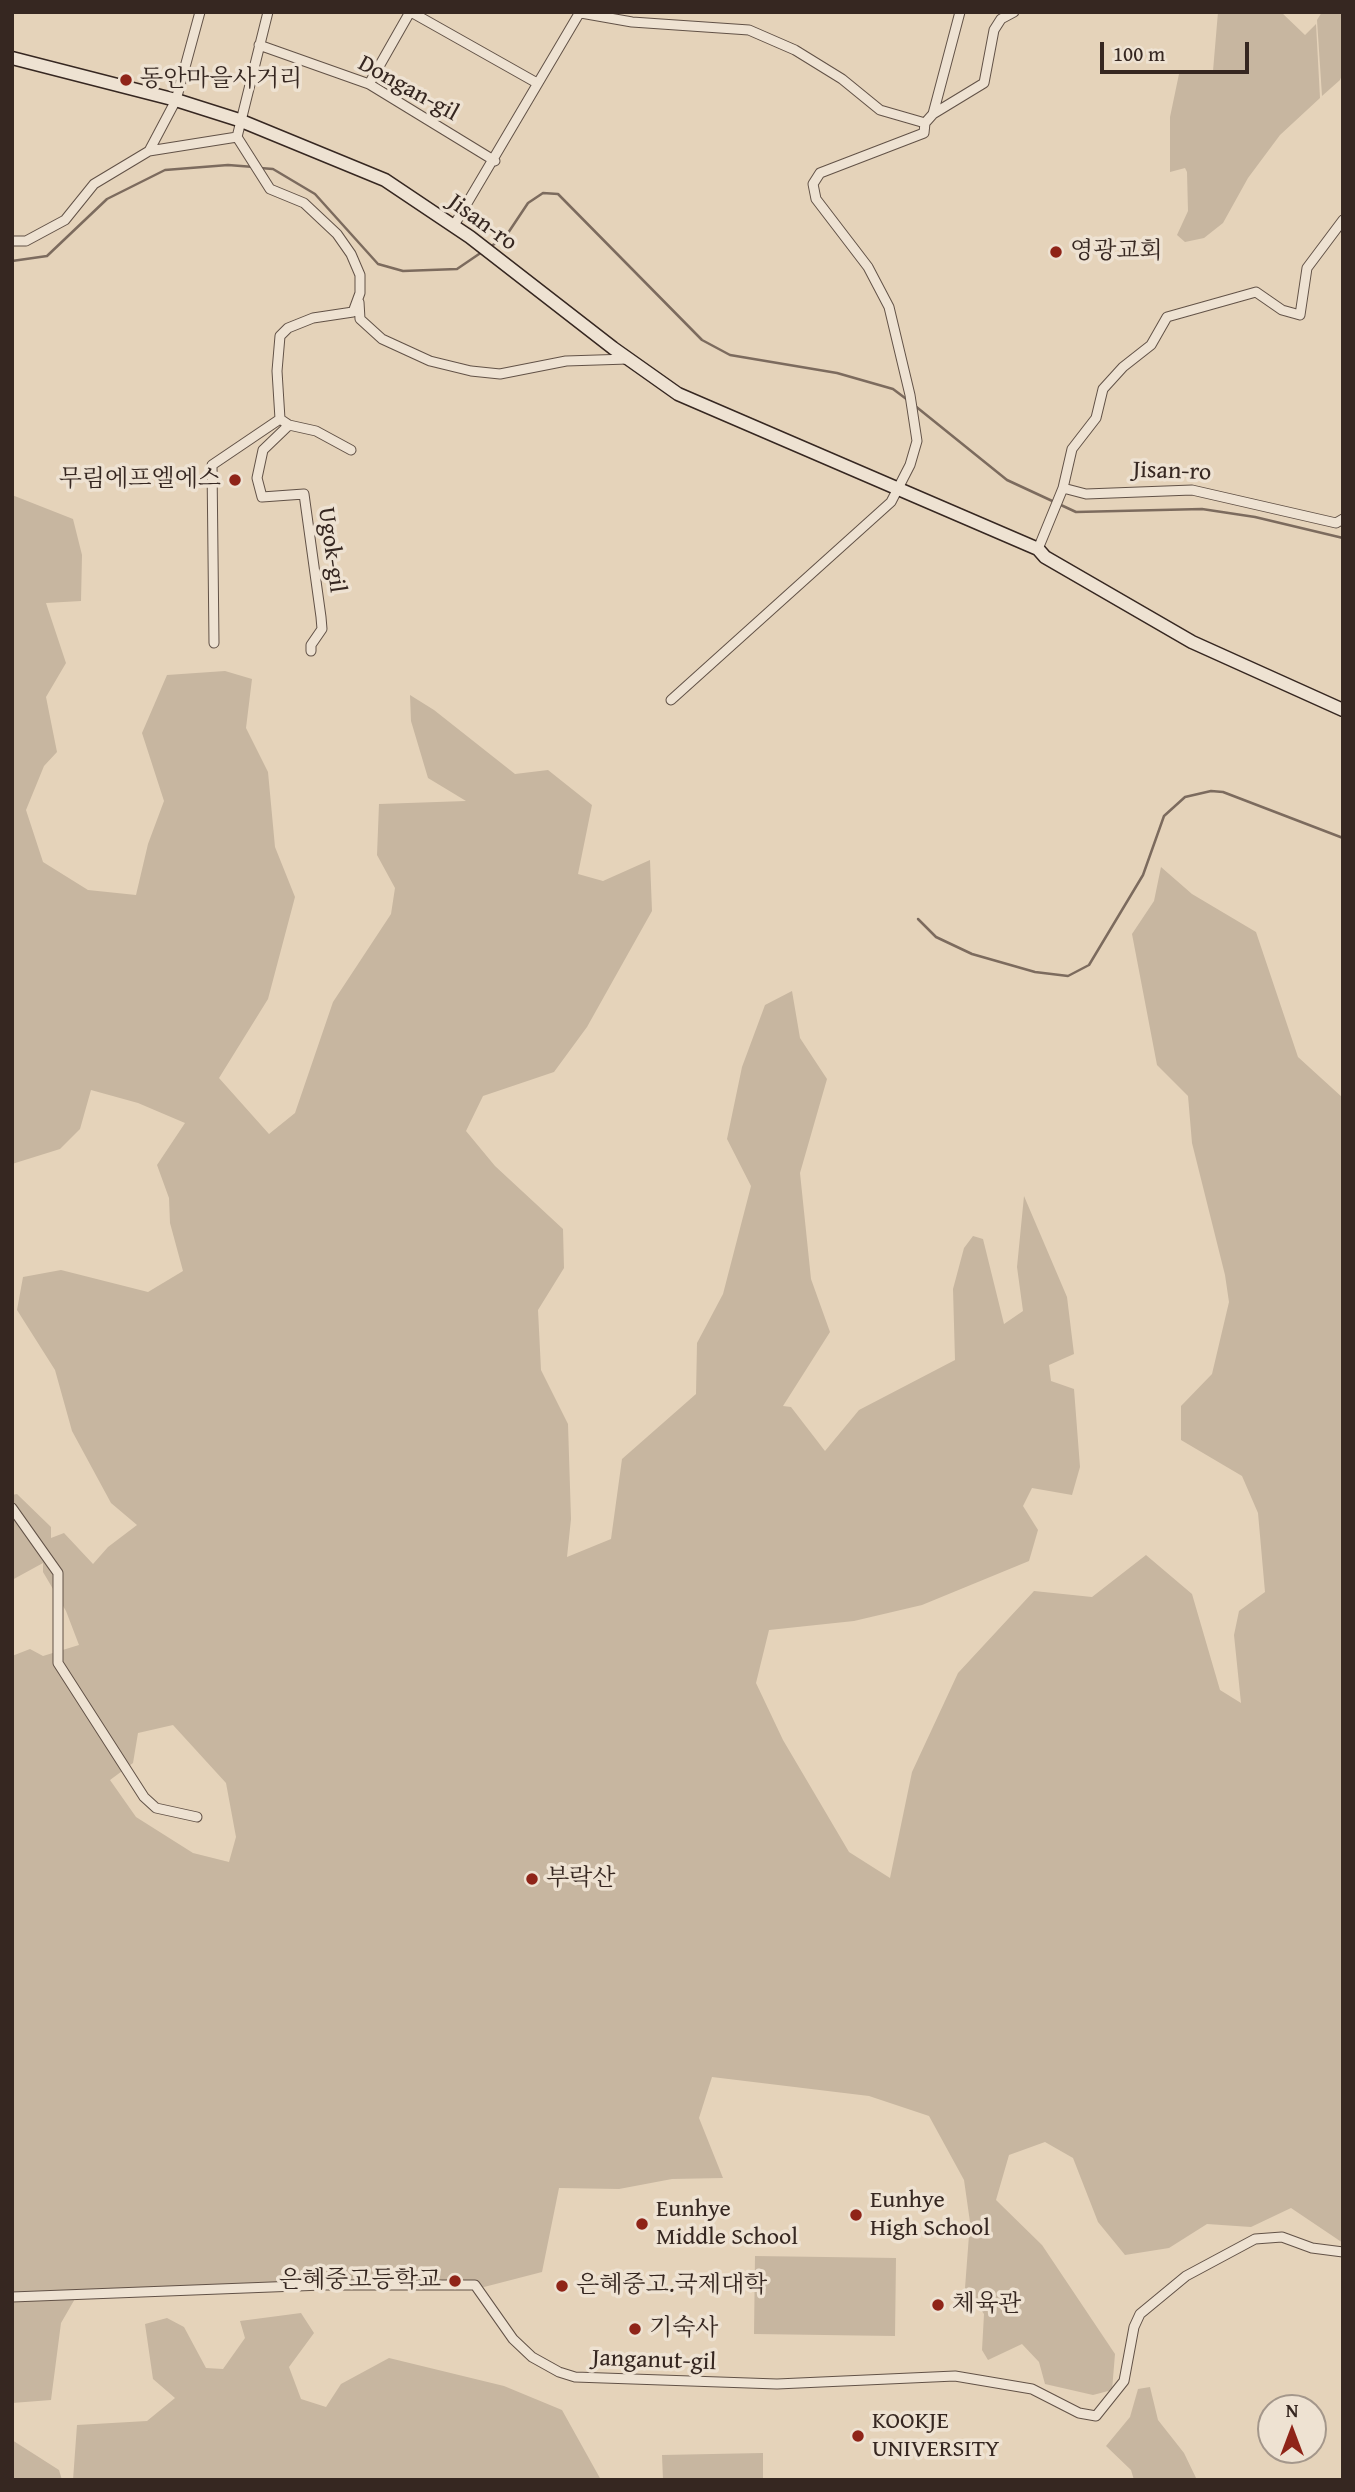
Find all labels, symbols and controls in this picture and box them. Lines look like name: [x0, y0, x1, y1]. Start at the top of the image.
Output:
scale bar: [1103, 28, 1252, 72]
text: 100 m: [1113, 38, 1165, 69]
street label: Dongan-gil: [353, 50, 463, 128]
place label: 동안마을사거리: [140, 66, 302, 94]
marker: 동안마을사거리: [118, 72, 134, 88]
street label: Jisan-ro: [442, 188, 522, 258]
place label: 영광교회: [1070, 238, 1163, 266]
marker: 영광교회: [1048, 244, 1064, 260]
street label: Jisan-ro: [1132, 456, 1212, 488]
place label: 무림에프엘에스: [59, 466, 221, 494]
marker: 무림에프엘에스: [227, 472, 243, 488]
street label: Ugok-gil: [311, 505, 351, 595]
place label: 부락산: [546, 1865, 616, 1893]
marker: 부락산: [524, 1871, 540, 1887]
place label: Eunhye High School: [870, 2187, 990, 2243]
place label: Eunhye Middle School: [656, 2196, 798, 2252]
marker: Eunhye High School: [848, 2207, 864, 2223]
marker: Eunhye Middle School: [634, 2216, 650, 2232]
place label: 은혜중고등학교: [279, 2267, 441, 2295]
place label: 은혜중고.국제대학: [576, 2272, 767, 2300]
marker: 은혜중고등학교: [447, 2273, 463, 2289]
marker: 은혜중고.국제대학: [554, 2278, 570, 2294]
place label: 체육관: [952, 2291, 1022, 2319]
marker: 체육관: [930, 2297, 946, 2313]
place label: 기숙사: [649, 2315, 719, 2343]
marker: 기숙사: [627, 2321, 643, 2337]
street label: Janganut-gil: [591, 2344, 717, 2378]
north arrow: [1257, 2394, 1327, 2464]
text: N: [1286, 2396, 1298, 2424]
place label: KOOKJE UNIVERSITY: [872, 2408, 1000, 2464]
marker: KOOKJE UNIVERSITY: [850, 2428, 866, 2444]

